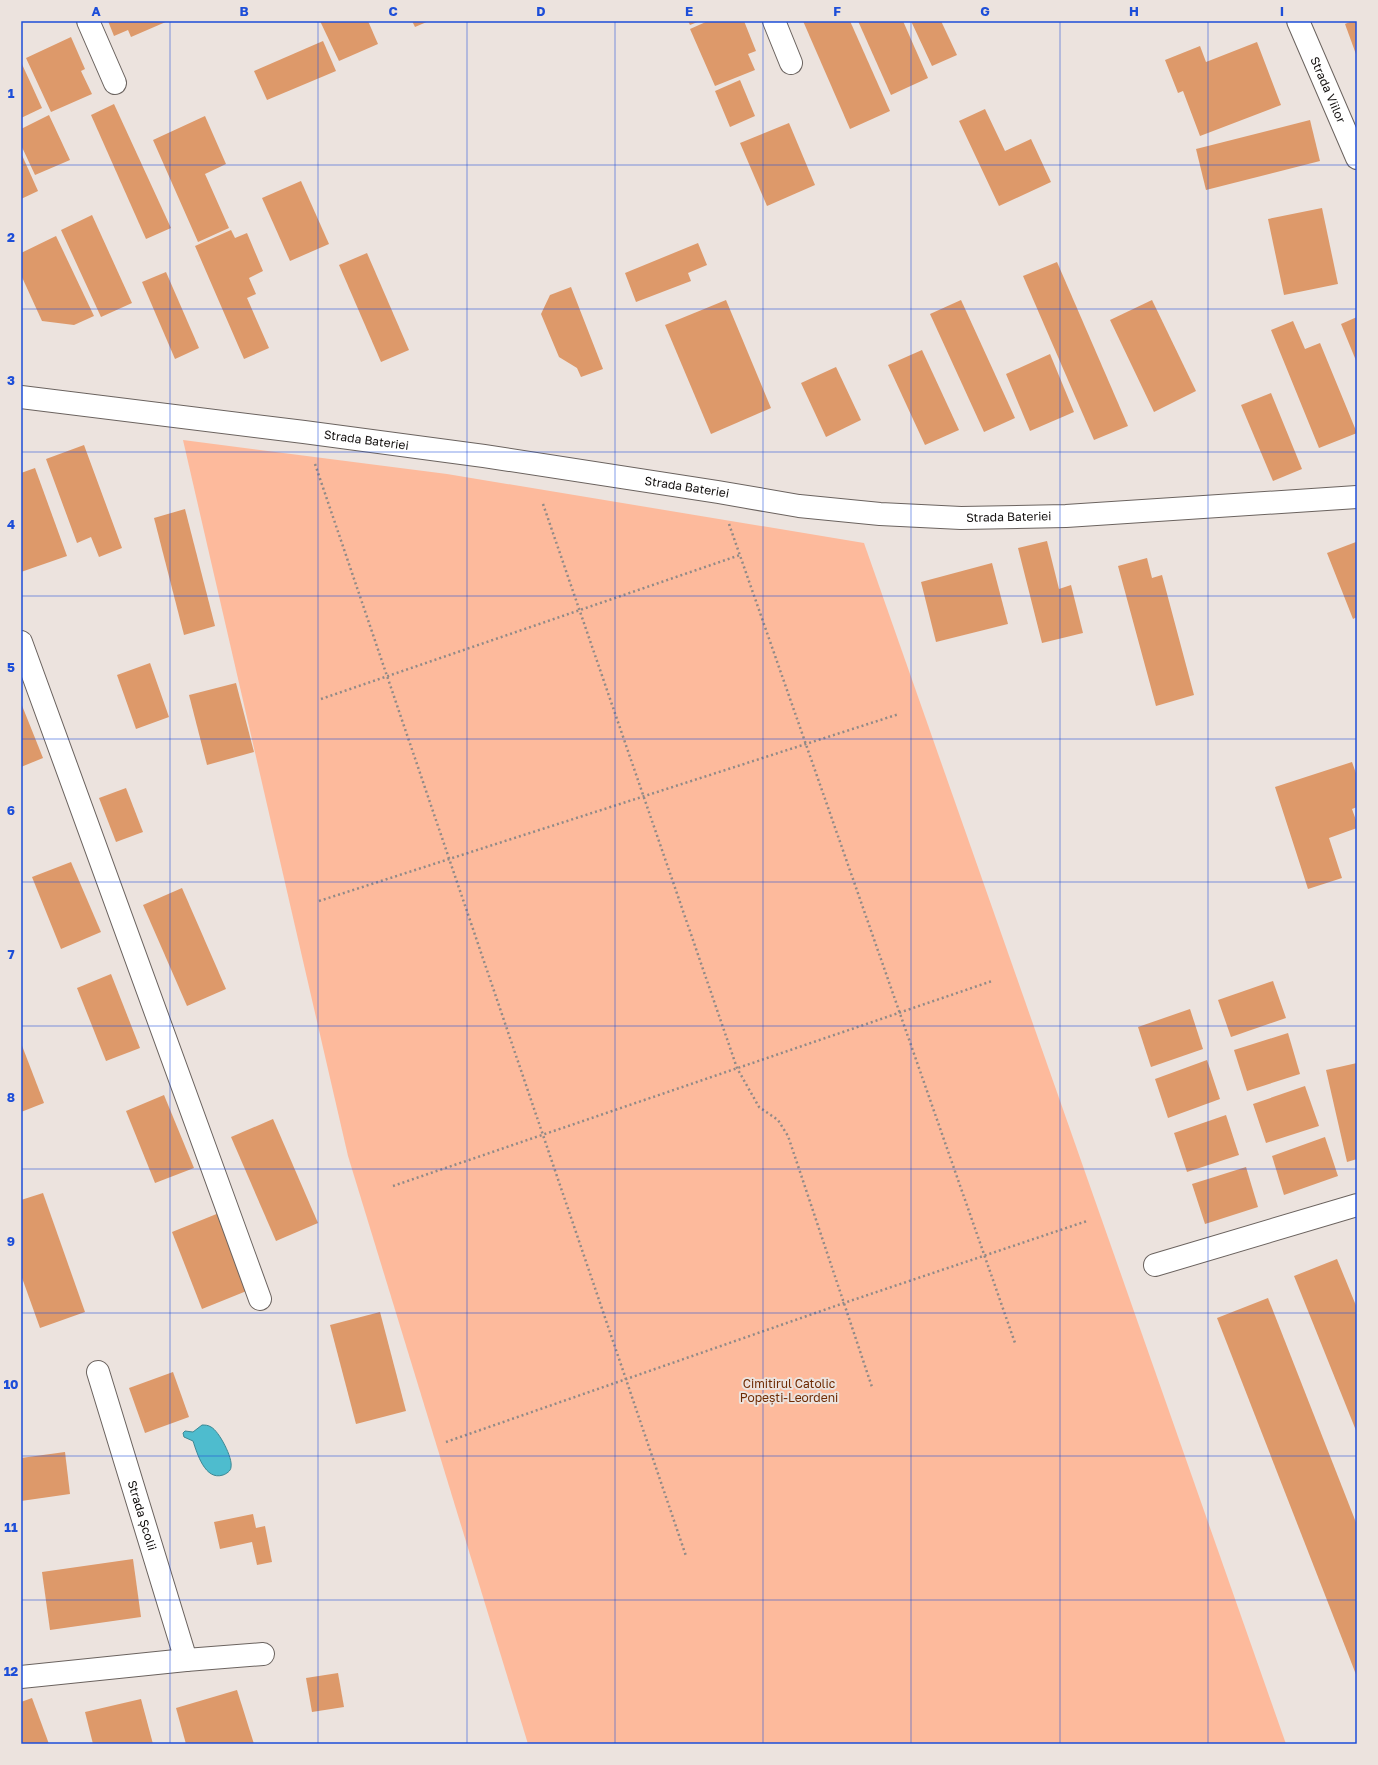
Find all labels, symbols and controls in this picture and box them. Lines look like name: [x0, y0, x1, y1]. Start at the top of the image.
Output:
text: A: [91, 3, 101, 19]
text: B: [239, 3, 249, 19]
text: C: [388, 3, 398, 19]
text: D: [536, 3, 546, 19]
text: E: [685, 3, 693, 19]
text: F: [833, 3, 841, 19]
text: G: [980, 3, 990, 19]
text: H: [1129, 3, 1139, 19]
text: I: [1280, 3, 1284, 19]
street label: Strada Viilor: [1307, 54, 1349, 126]
text: 1: [8, 85, 15, 101]
text: 2: [7, 229, 15, 245]
text: 3: [7, 372, 15, 388]
street label: Strada Bateriei: [323, 427, 410, 453]
street label: Strada Bateriei: [644, 473, 730, 501]
street label: Strada Bateriei: [966, 508, 1052, 525]
text: 4: [7, 516, 15, 532]
text: 5: [7, 659, 15, 675]
text: 6: [7, 802, 15, 818]
text: 7: [7, 946, 15, 962]
text: 8: [7, 1089, 15, 1105]
text: 9: [7, 1233, 15, 1249]
text: 10: [3, 1376, 19, 1392]
park label: Cimitirul Catolic Popești-Leordeni: [740, 1376, 838, 1405]
street label: Strada Școlii: [125, 1478, 160, 1552]
text: 11: [4, 1519, 18, 1535]
text: 12: [4, 1663, 18, 1679]

